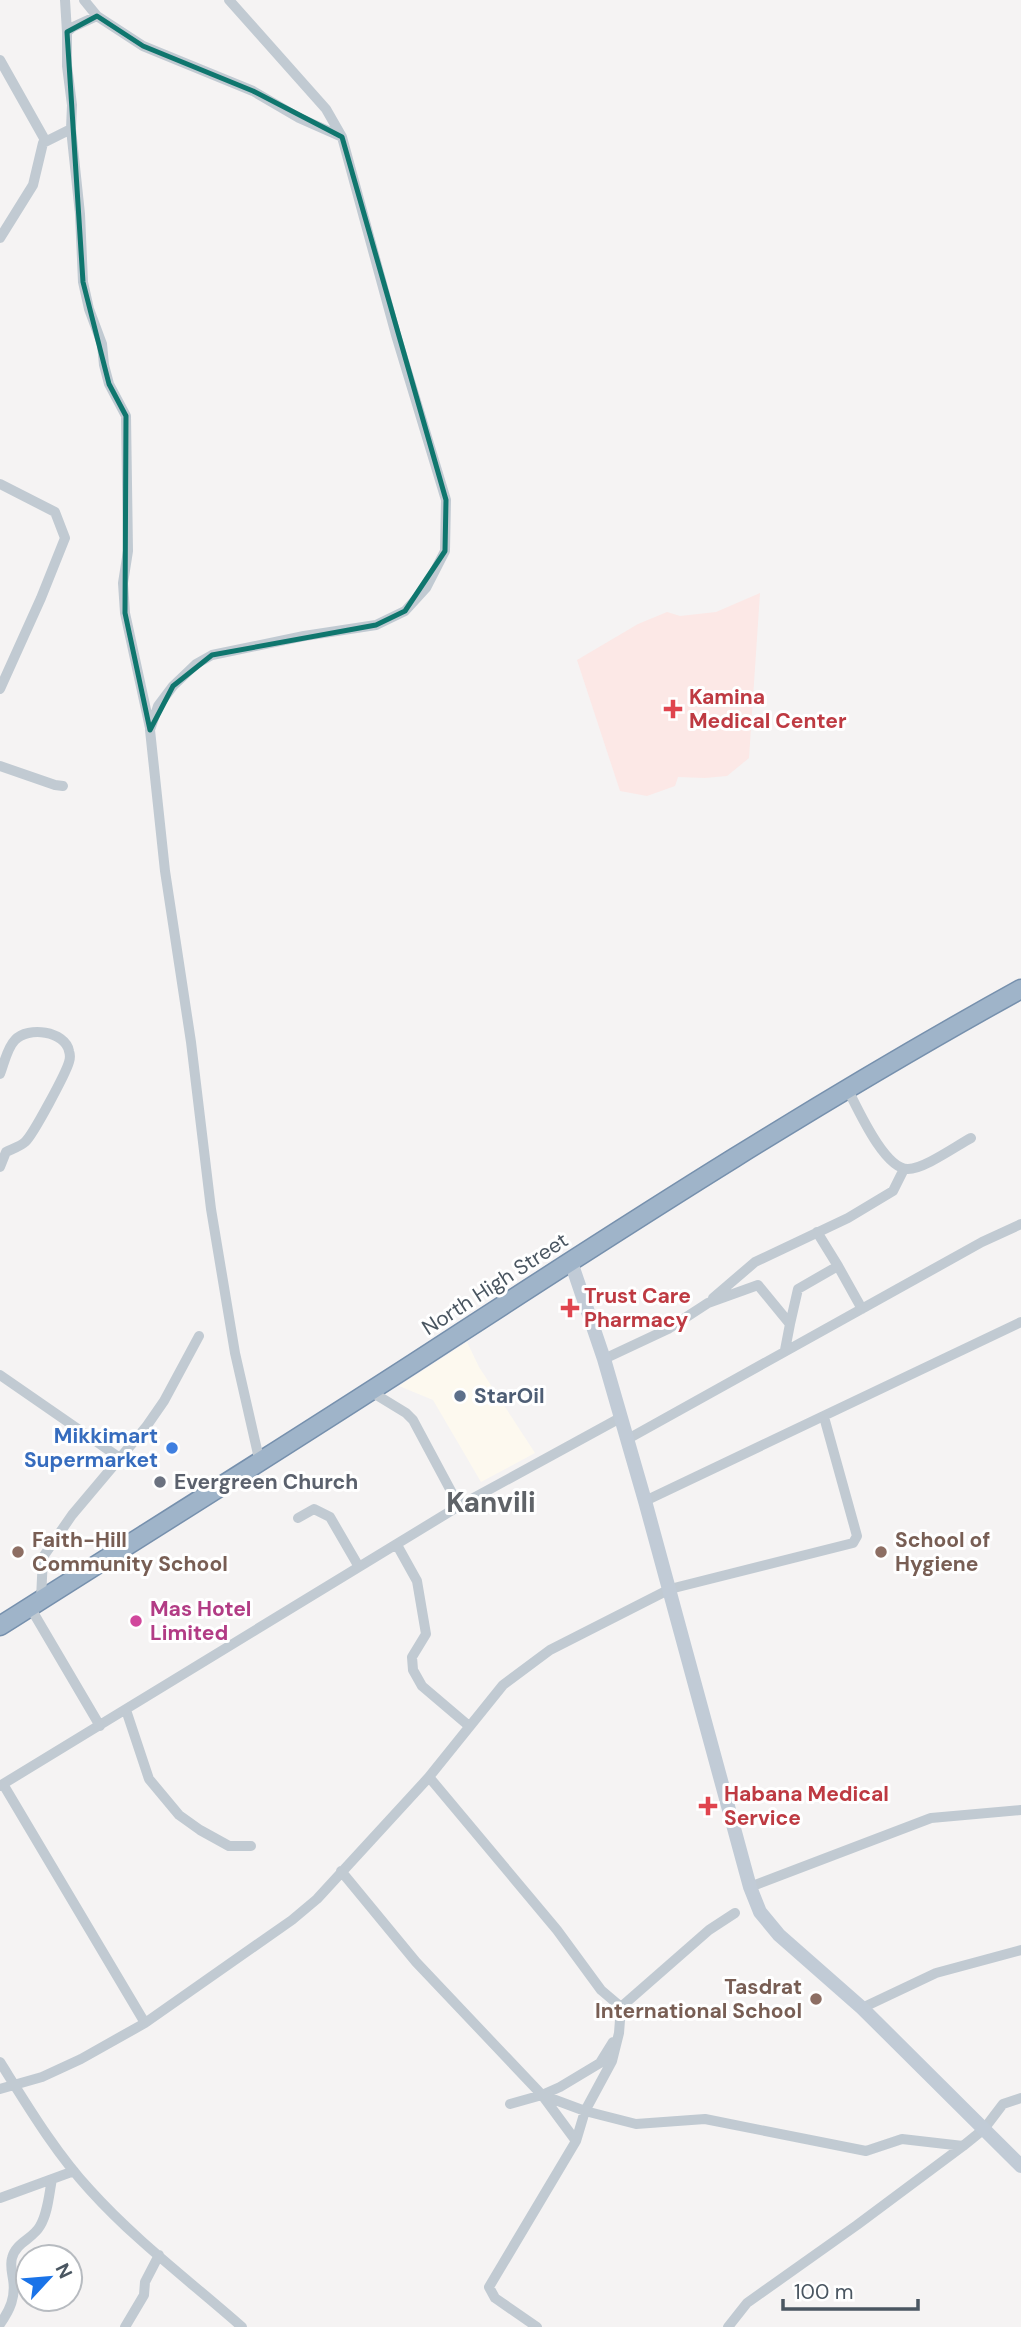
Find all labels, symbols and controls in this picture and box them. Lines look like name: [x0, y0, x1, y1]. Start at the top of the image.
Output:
place label: Kamina Medical Center: [689, 683, 847, 735]
marker: Kamina Medical Center: [663, 699, 683, 719]
street label: North High Street: [417, 1226, 573, 1342]
place label: Trust Care Pharmacy: [584, 1282, 691, 1334]
marker: Trust Care Pharmacy: [562, 1300, 578, 1316]
place label: StarOil: [474, 1382, 545, 1410]
marker: StarOil: [452, 1388, 468, 1404]
place label: Mikkimart Supermarket: [24, 1422, 158, 1474]
marker: Mikkimart Supermarket: [164, 1440, 180, 1456]
place label: Evergreen Church: [174, 1468, 358, 1496]
marker: Evergreen Church: [152, 1474, 168, 1490]
district label: Kanvili: [446, 1484, 536, 1521]
place label: Faith-Hill Community School: [32, 1526, 228, 1578]
place label: School of Hygiene: [895, 1526, 990, 1578]
marker: Faith-Hill Community School: [10, 1544, 26, 1560]
marker: School of Hygiene: [873, 1544, 889, 1560]
place label: Mas Hotel Limited: [150, 1595, 251, 1647]
marker: Mas Hotel Limited: [128, 1613, 144, 1629]
place label: Habana Medical Service: [724, 1780, 889, 1832]
marker: Habana Medical Service: [698, 1796, 718, 1816]
place label: Tasdrat International School: [595, 1973, 802, 2025]
marker: Tasdrat International School: [808, 1991, 824, 2007]
north arrow: [14, 2243, 84, 2313]
text: N: [50, 2259, 78, 2282]
scale bar: [783, 2268, 918, 2312]
text: 100 m: [794, 2278, 854, 2306]

